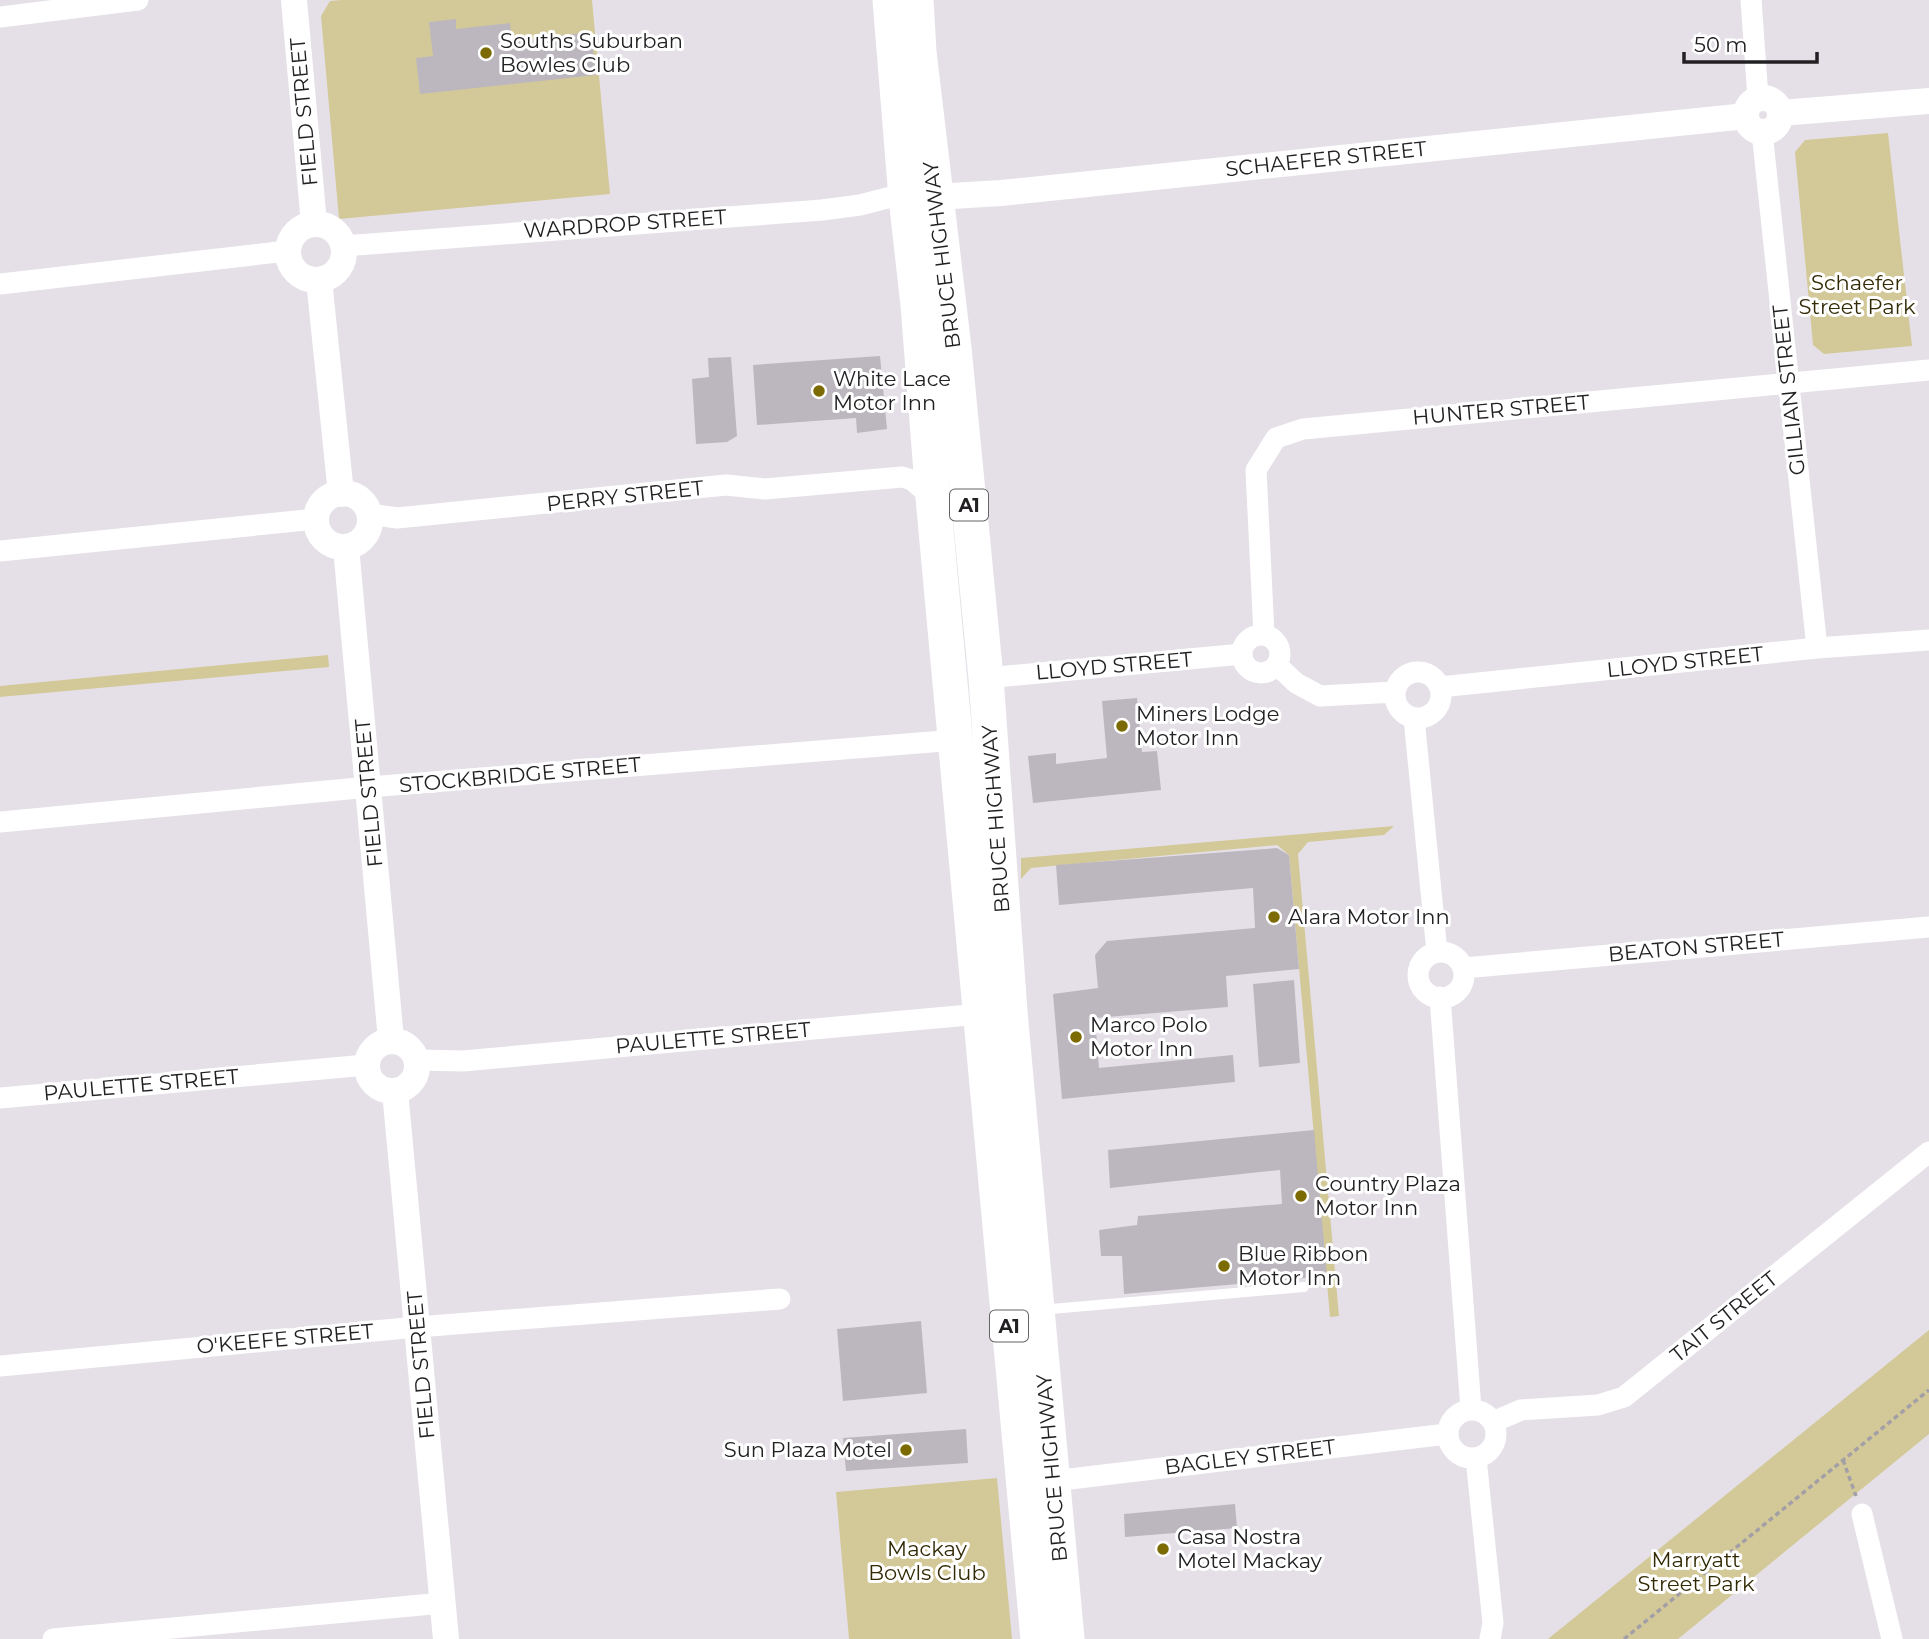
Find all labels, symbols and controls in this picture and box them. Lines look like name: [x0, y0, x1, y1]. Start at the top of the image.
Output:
scale bar: [1684, 21, 1817, 65]
place label: Souths Suburban Bowles Club: [500, 28, 683, 77]
text: 50 m: [1694, 32, 1748, 57]
street label: FIELD STREET: [285, 37, 322, 187]
marker: Souths Suburban Bowles Club: [478, 45, 494, 61]
street label: SCHAEFER STREET: [1224, 136, 1428, 181]
street label: BRUCE HIGHWAY: [918, 159, 965, 350]
street label: WARDROP STREET: [523, 204, 727, 243]
park label: Schaefer Street Park: [1799, 270, 1916, 319]
street label: GILLIAN STREET: [1767, 304, 1810, 477]
place label: White Lace Motor Inn: [833, 366, 951, 415]
marker: White Lace Motor Inn: [811, 383, 827, 399]
street label: HUNTER STREET: [1411, 389, 1591, 430]
street label: PERRY STREET: [545, 475, 705, 516]
road number: A1: [950, 490, 988, 520]
street label: LLOYD STREET: [1605, 641, 1765, 682]
street label: LLOYD STREET: [1034, 646, 1193, 685]
place label: Miners Lodge Motor Inn: [1136, 701, 1279, 750]
street label: FIELD STREET: [350, 718, 387, 868]
marker: Miners Lodge Motor Inn: [1114, 718, 1130, 734]
street label: BRUCE HIGHWAY: [976, 723, 1015, 914]
street label: STOCKBRIDGE STREET: [398, 751, 642, 798]
place label: Alara Motor Inn: [1288, 904, 1450, 929]
marker: Alara Motor Inn: [1266, 909, 1282, 925]
street label: BEATON STREET: [1607, 926, 1785, 967]
place label: Marco Polo Motor Inn: [1090, 1012, 1208, 1061]
street label: PAULETTE STREET: [614, 1017, 812, 1058]
marker: Marco Polo Motor Inn: [1068, 1029, 1084, 1045]
street label: PAULETTE STREET: [42, 1064, 240, 1105]
place label: Country Plaza Motor Inn: [1315, 1171, 1461, 1220]
marker: Country Plaza Motor Inn: [1293, 1188, 1309, 1204]
place label: Blue Ribbon Motor Inn: [1238, 1241, 1368, 1290]
marker: Blue Ribbon Motor Inn: [1216, 1258, 1232, 1274]
street label: TAIT STREET: [1665, 1266, 1782, 1367]
street label: FIELD STREET: [402, 1290, 439, 1440]
road number: A1: [990, 1310, 1028, 1342]
street label: O'KEEFE STREET: [195, 1318, 374, 1359]
street label: BRUCE HIGHWAY: [1031, 1372, 1072, 1563]
street label: BAGLEY STREET: [1163, 1434, 1337, 1479]
place label: Sun Plaza Motel: [724, 1437, 892, 1462]
marker: Sun Plaza Motel: [898, 1442, 914, 1458]
place label: Casa Nostra Motel Mackay: [1177, 1524, 1323, 1573]
park label: Mackay Bowls Club: [868, 1536, 986, 1585]
marker: Casa Nostra Motel Mackay: [1155, 1541, 1171, 1557]
park label: Marryatt Street Park: [1638, 1547, 1755, 1596]

